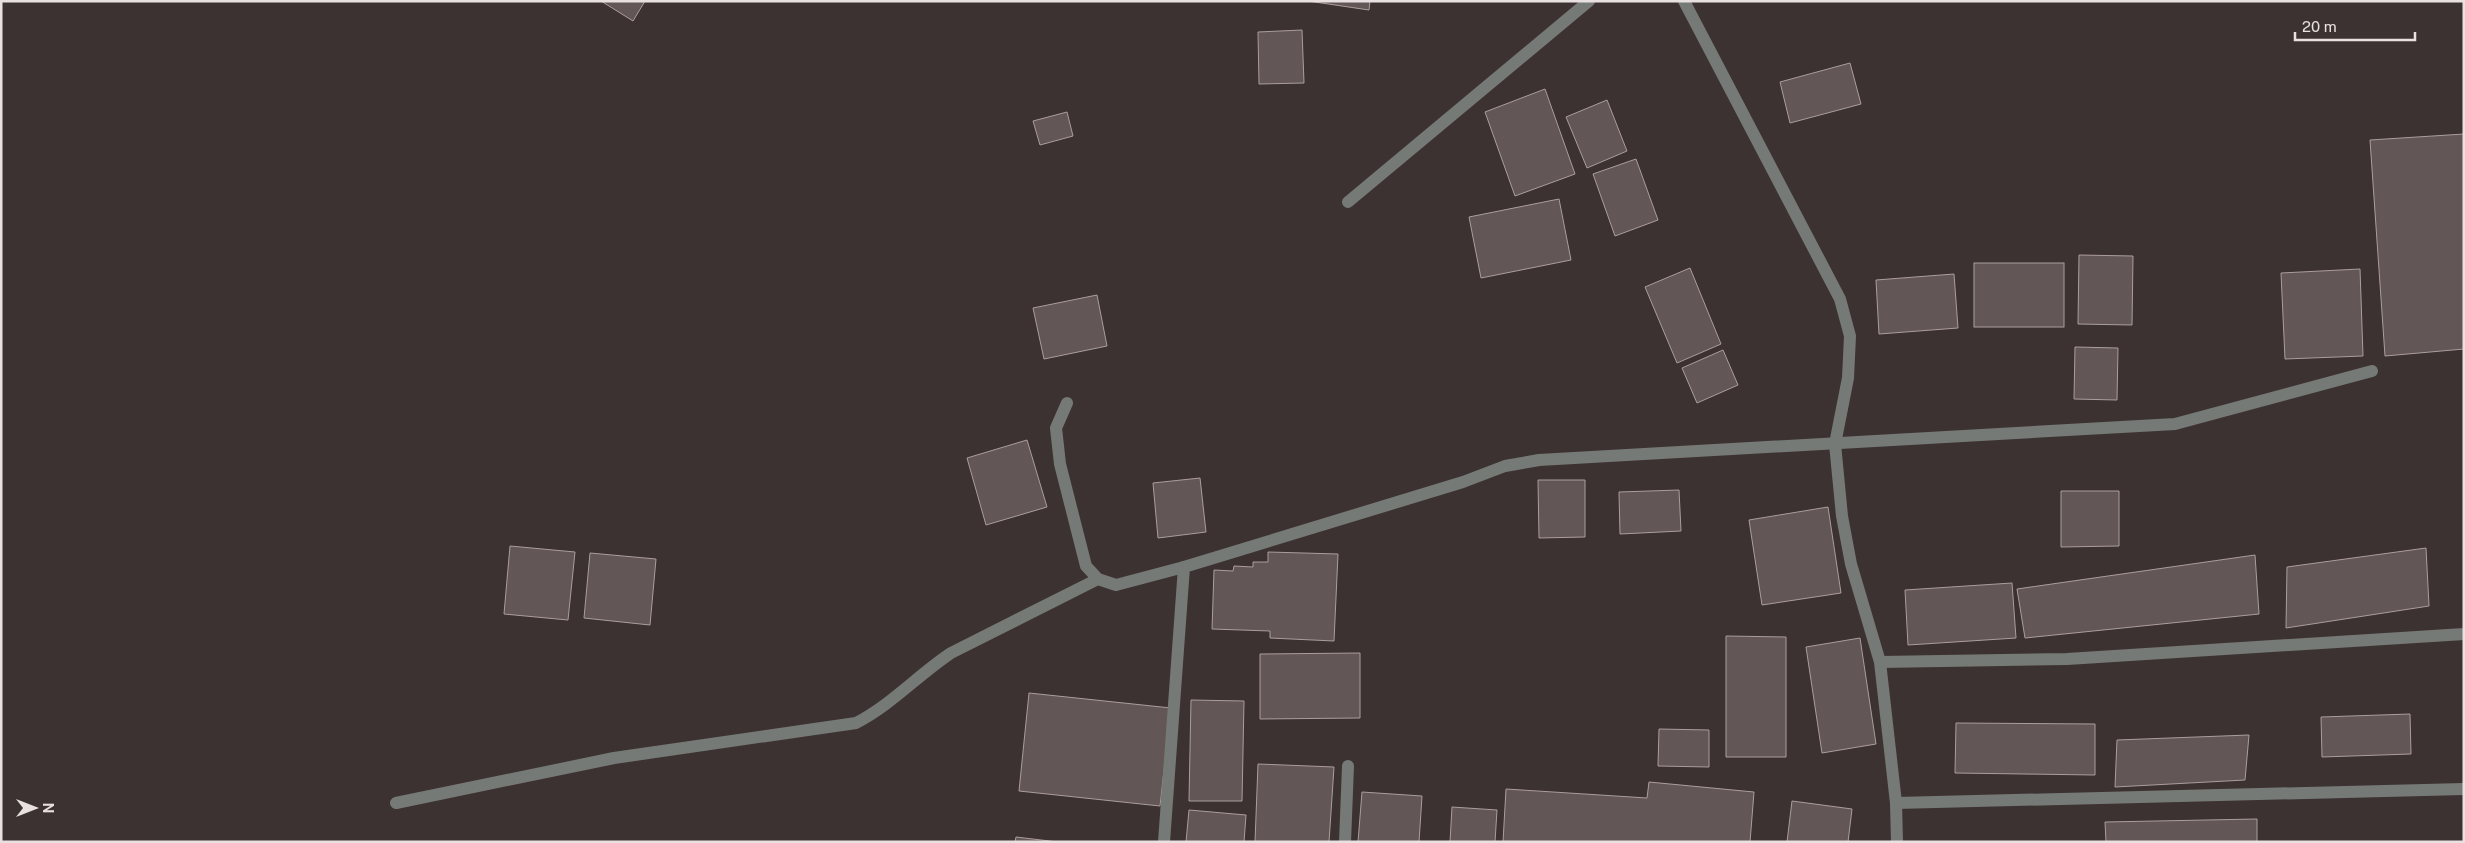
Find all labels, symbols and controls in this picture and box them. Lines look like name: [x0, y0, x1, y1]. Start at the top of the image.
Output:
scale bar: [2295, 10, 2415, 42]
text: 20 m: [2302, 18, 2337, 35]
north arrow: [10, 783, 60, 833]
text: N: [40, 803, 56, 813]

